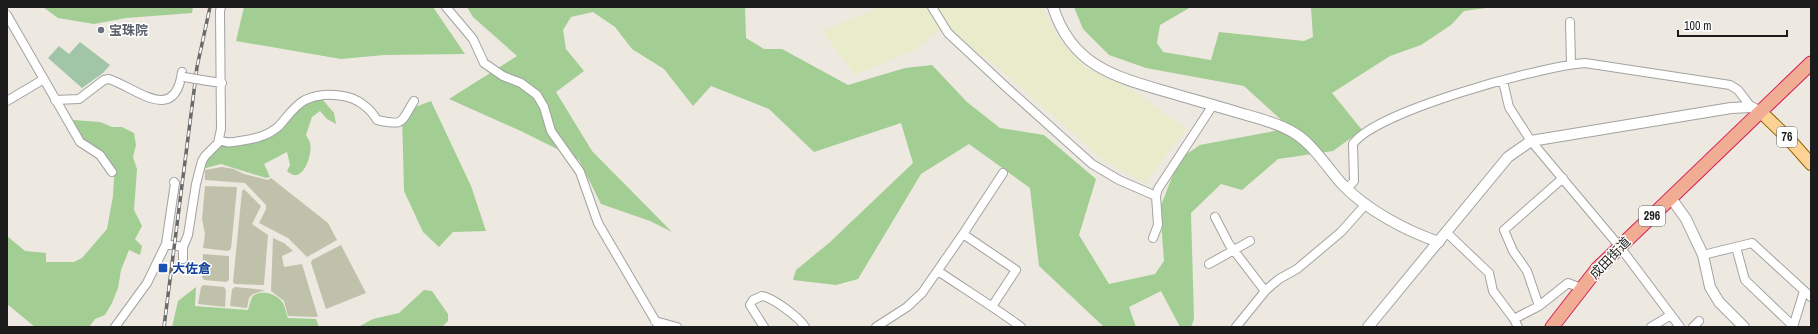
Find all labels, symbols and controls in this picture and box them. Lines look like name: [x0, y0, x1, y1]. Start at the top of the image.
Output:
scale bar: [1678, 12, 1787, 38]
text: 100 m: [1684, 18, 1711, 34]
place label: 宝珠院: [109, 22, 148, 39]
marker: 宝珠院: [96, 25, 106, 35]
road number: 76: [1777, 127, 1797, 147]
road number: 296: [1639, 206, 1665, 226]
street label: 成田街道: [1586, 233, 1634, 283]
place label: 大佐倉: [172, 260, 211, 277]
marker: 大佐倉: [157, 262, 169, 274]

